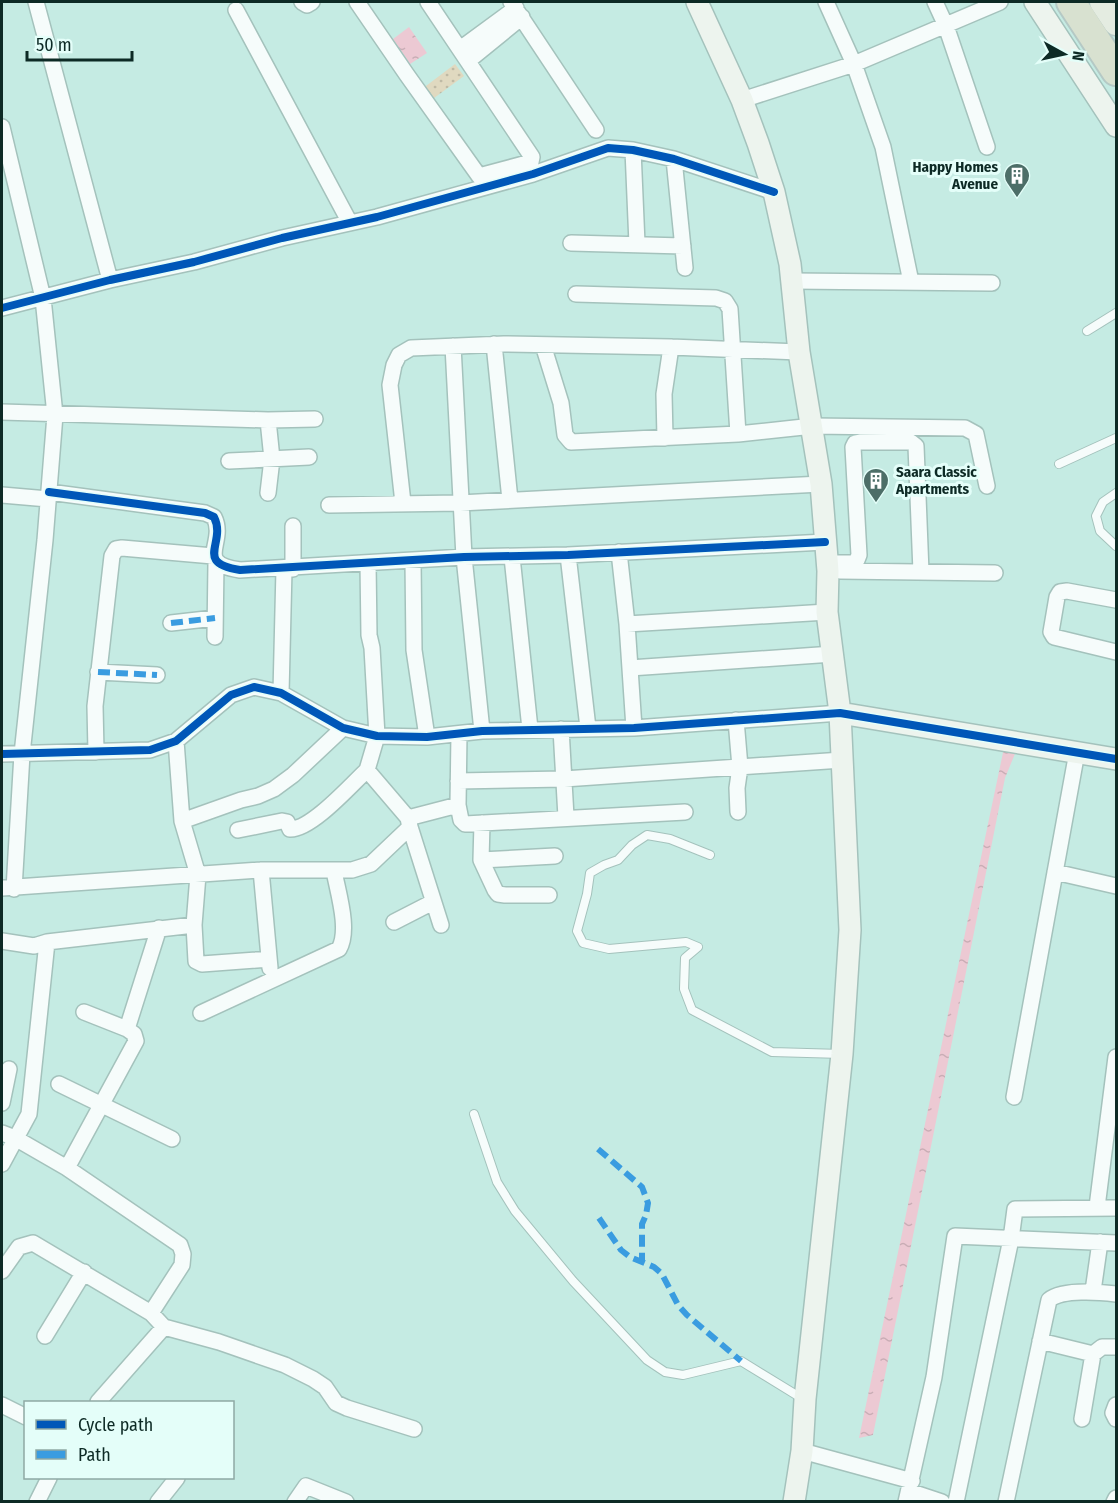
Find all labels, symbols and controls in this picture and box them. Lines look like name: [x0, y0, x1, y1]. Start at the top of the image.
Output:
scale bar: [27, 24, 132, 62]
north arrow: [1034, 24, 1094, 84]
text: 50 m: [36, 34, 72, 56]
text: N: [1068, 50, 1088, 62]
place label: Happy Homes Avenue: [912, 158, 998, 193]
building icon: Happy Homes Avenue: [1002, 161, 1032, 199]
place label: Saara Classic Apartments: [895, 463, 977, 498]
building icon: Saara Classic Apartments: [861, 466, 891, 504]
legend: [24, 1401, 234, 1479]
text: Cycle path: [78, 1414, 153, 1436]
text: Path: [78, 1444, 111, 1466]

